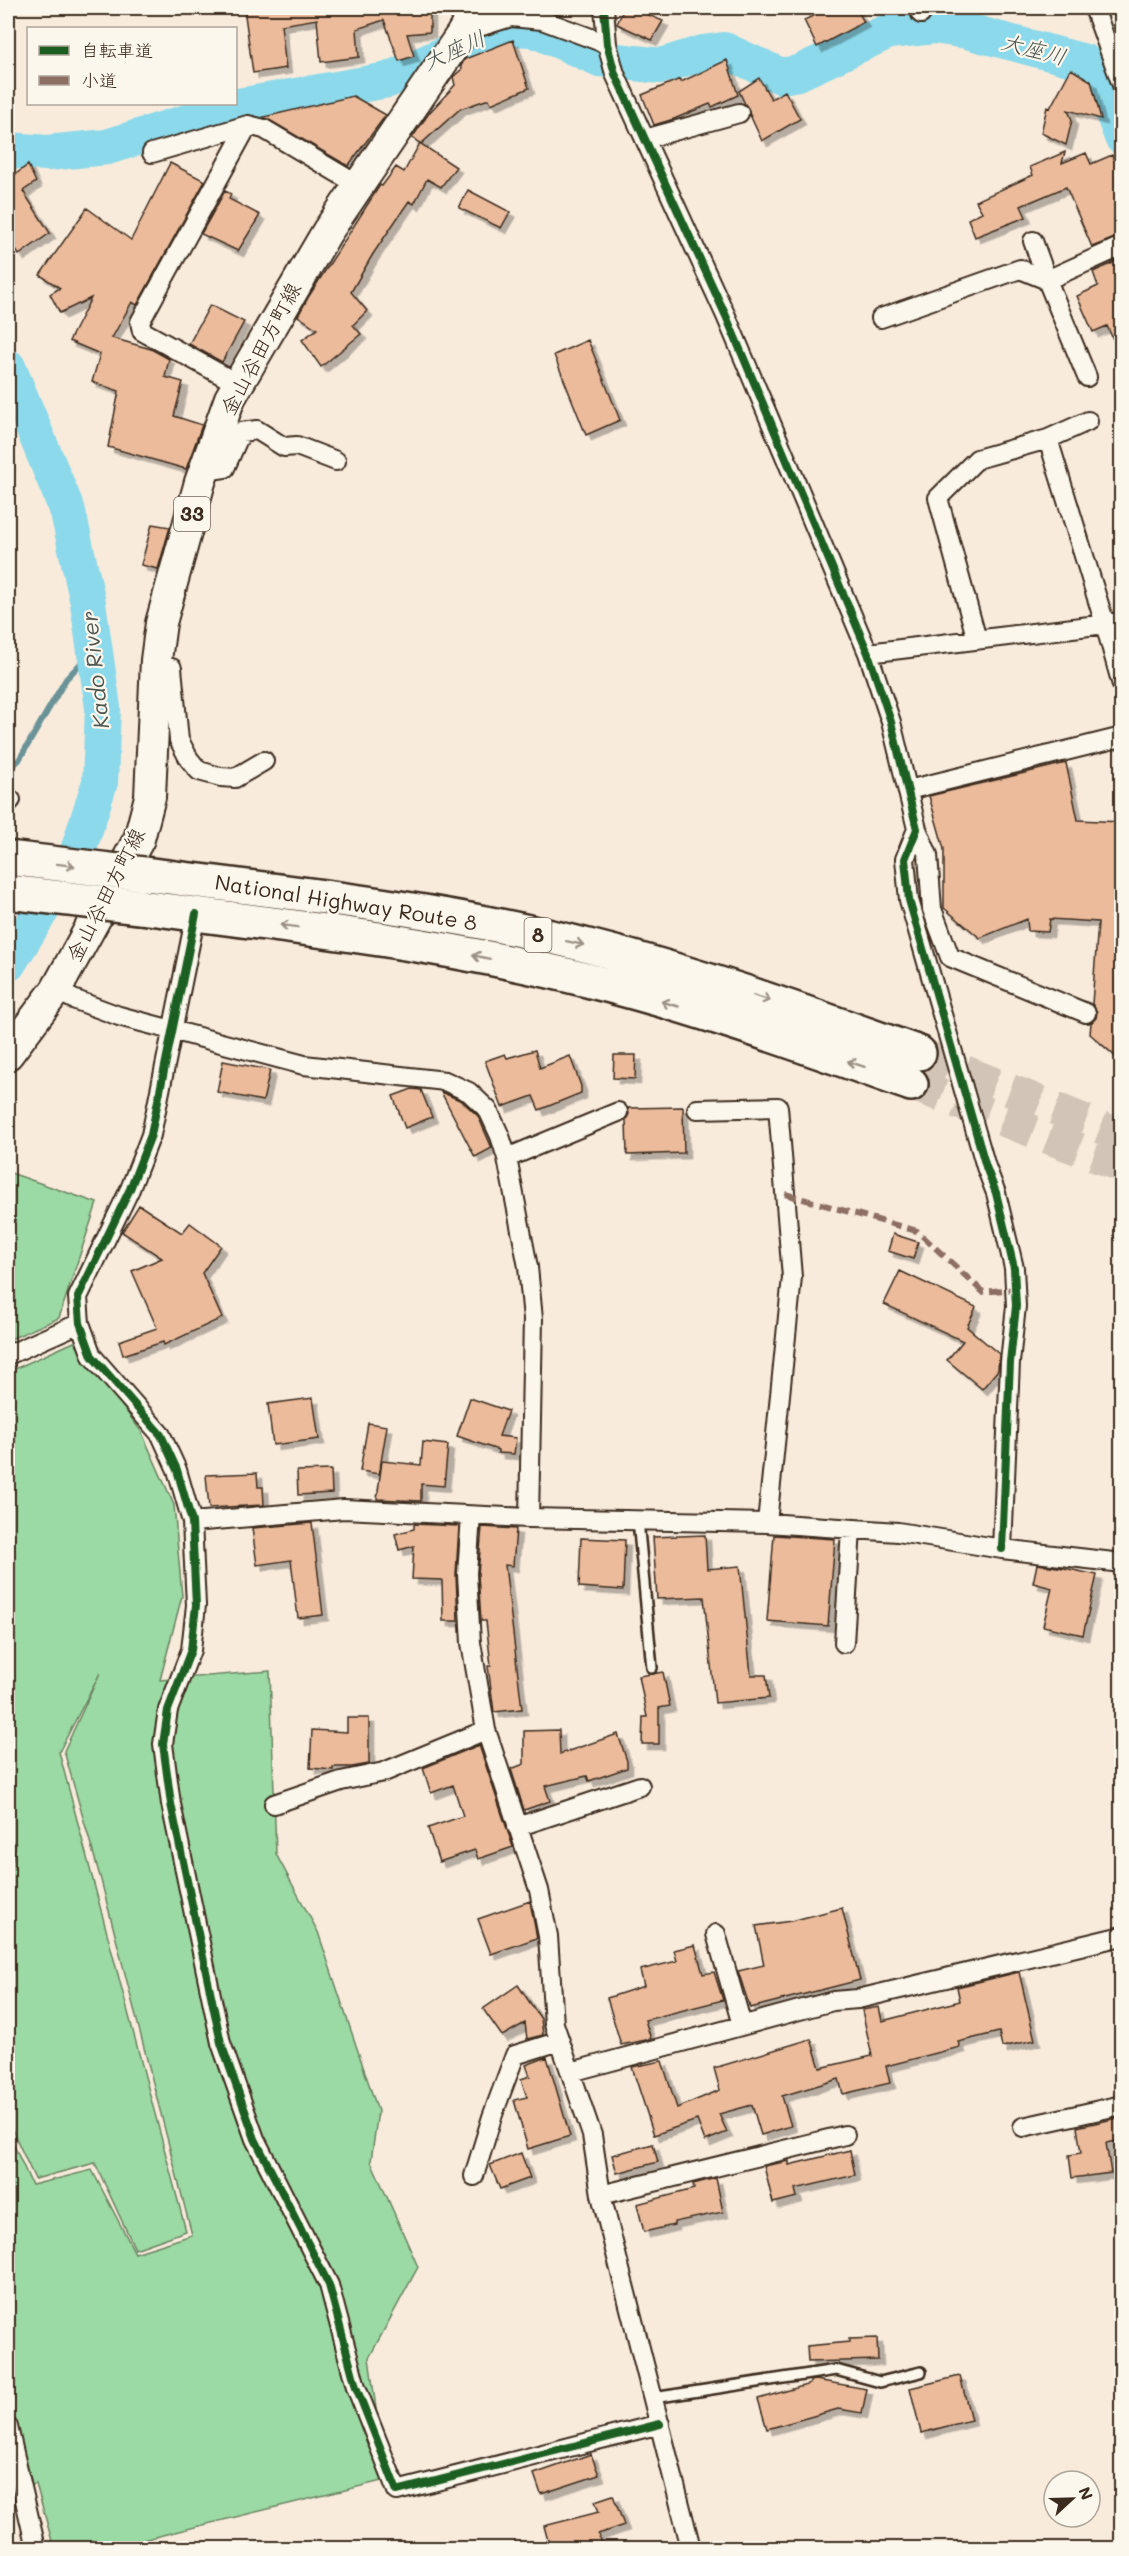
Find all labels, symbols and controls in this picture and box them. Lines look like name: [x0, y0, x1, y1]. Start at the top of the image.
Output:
water label: 大座川: [418, 23, 490, 76]
water label: 大座川: [998, 26, 1070, 71]
legend: [27, 27, 237, 105]
text: 自転車道: [81, 38, 153, 62]
text: 小道: [81, 68, 117, 92]
street label: 金山谷田方町線: [213, 277, 306, 420]
road number: 33: [174, 497, 210, 531]
water label: Kado River: [74, 610, 115, 730]
street label: 金山谷田方町線: [59, 823, 150, 966]
one-way arrow: [55, 860, 75, 871]
street label: National Highway Route 8: [213, 867, 479, 936]
road number: 8: [524, 918, 552, 952]
one-way arrow: [279, 920, 299, 931]
one-way arrow: [564, 938, 584, 949]
one-way arrow: [472, 951, 491, 962]
one-way arrow: [752, 993, 771, 1004]
one-way arrow: [661, 998, 680, 1009]
one-way arrow: [847, 1058, 866, 1069]
north arrow: [1042, 2469, 1102, 2529]
text: N: [1074, 2484, 1098, 2503]

